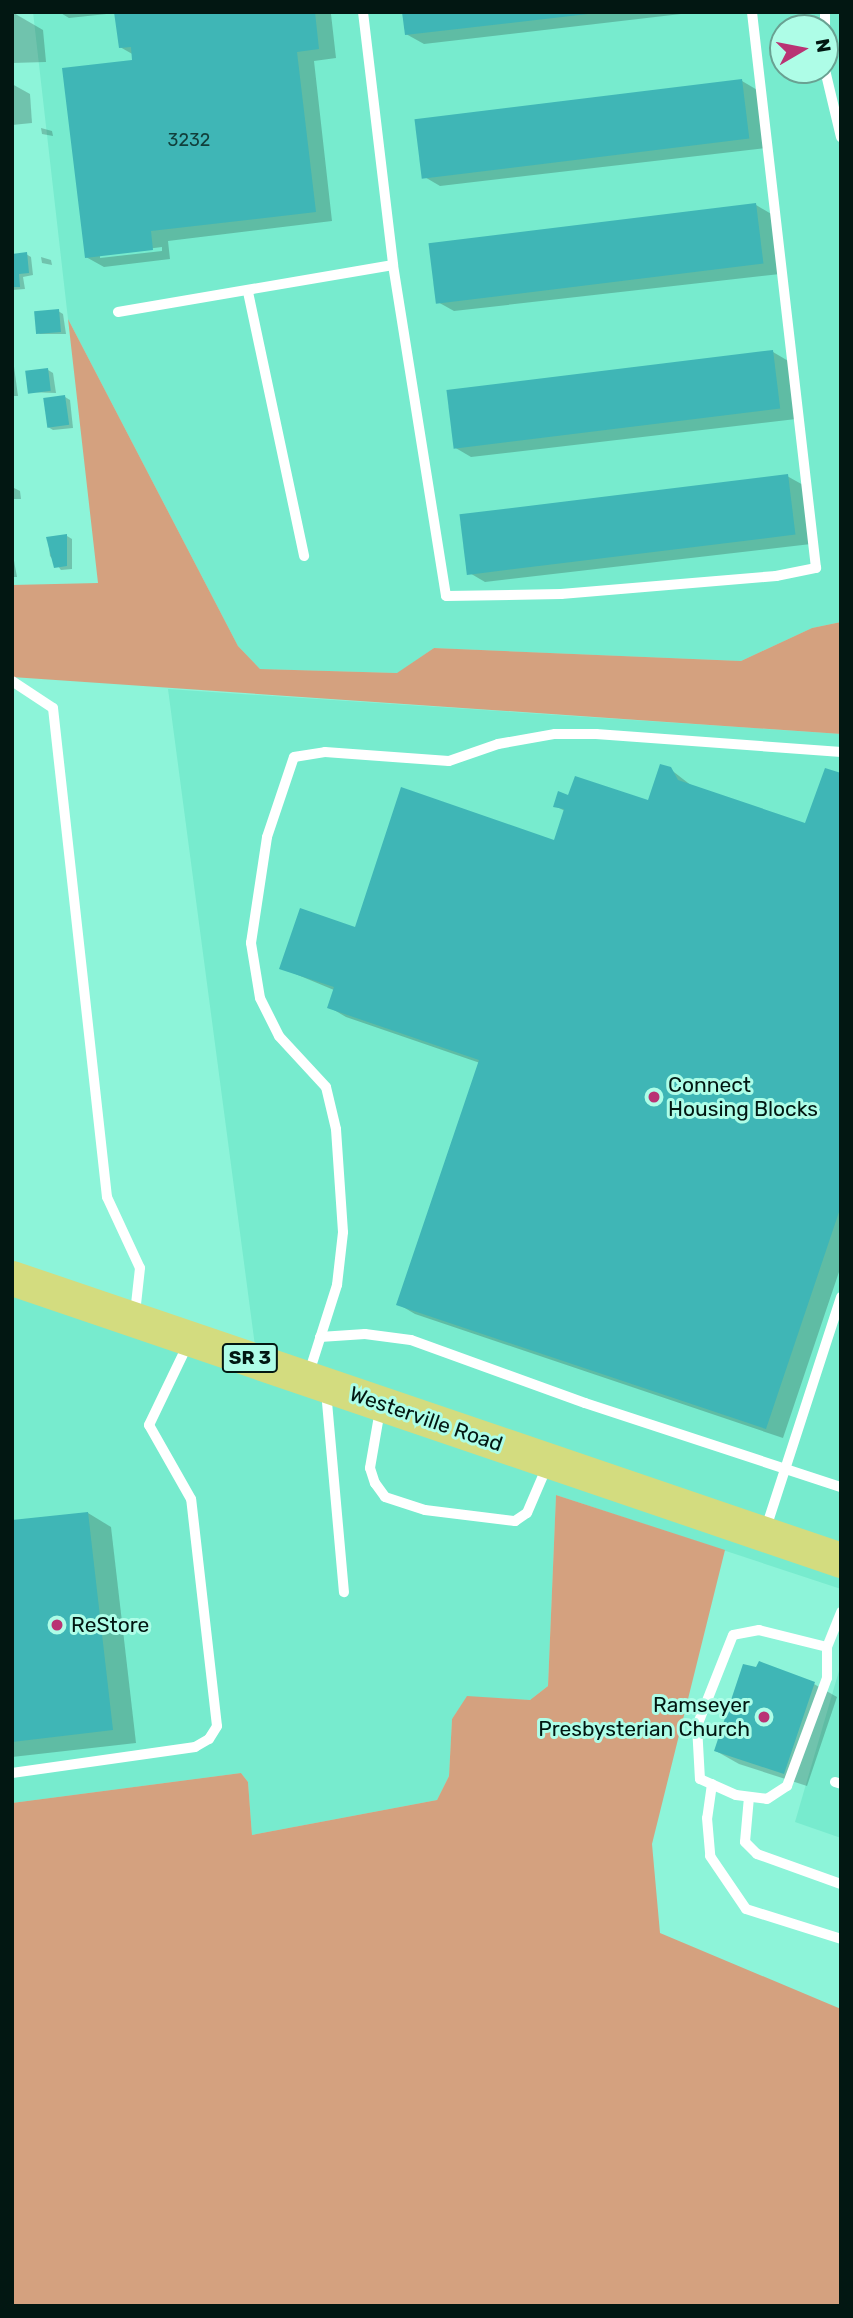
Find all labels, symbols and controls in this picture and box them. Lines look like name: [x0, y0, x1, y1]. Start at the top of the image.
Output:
north arrow: [769, 14, 839, 84]
text: N: [811, 37, 836, 54]
house number: 3232: [168, 129, 210, 151]
place label: Connect Housing Blocks: [668, 1072, 818, 1122]
marker: Connect Housing Blocks: [646, 1089, 662, 1105]
road number: SR 3: [220, 1342, 280, 1374]
street label: Westerville Road: [346, 1381, 506, 1457]
place label: ReStore: [71, 1612, 149, 1638]
marker: ReStore: [49, 1617, 65, 1633]
place label: Ramseyer Presbysterian Church: [538, 1692, 750, 1742]
marker: Ramseyer Presbysterian Church: [756, 1709, 772, 1725]

